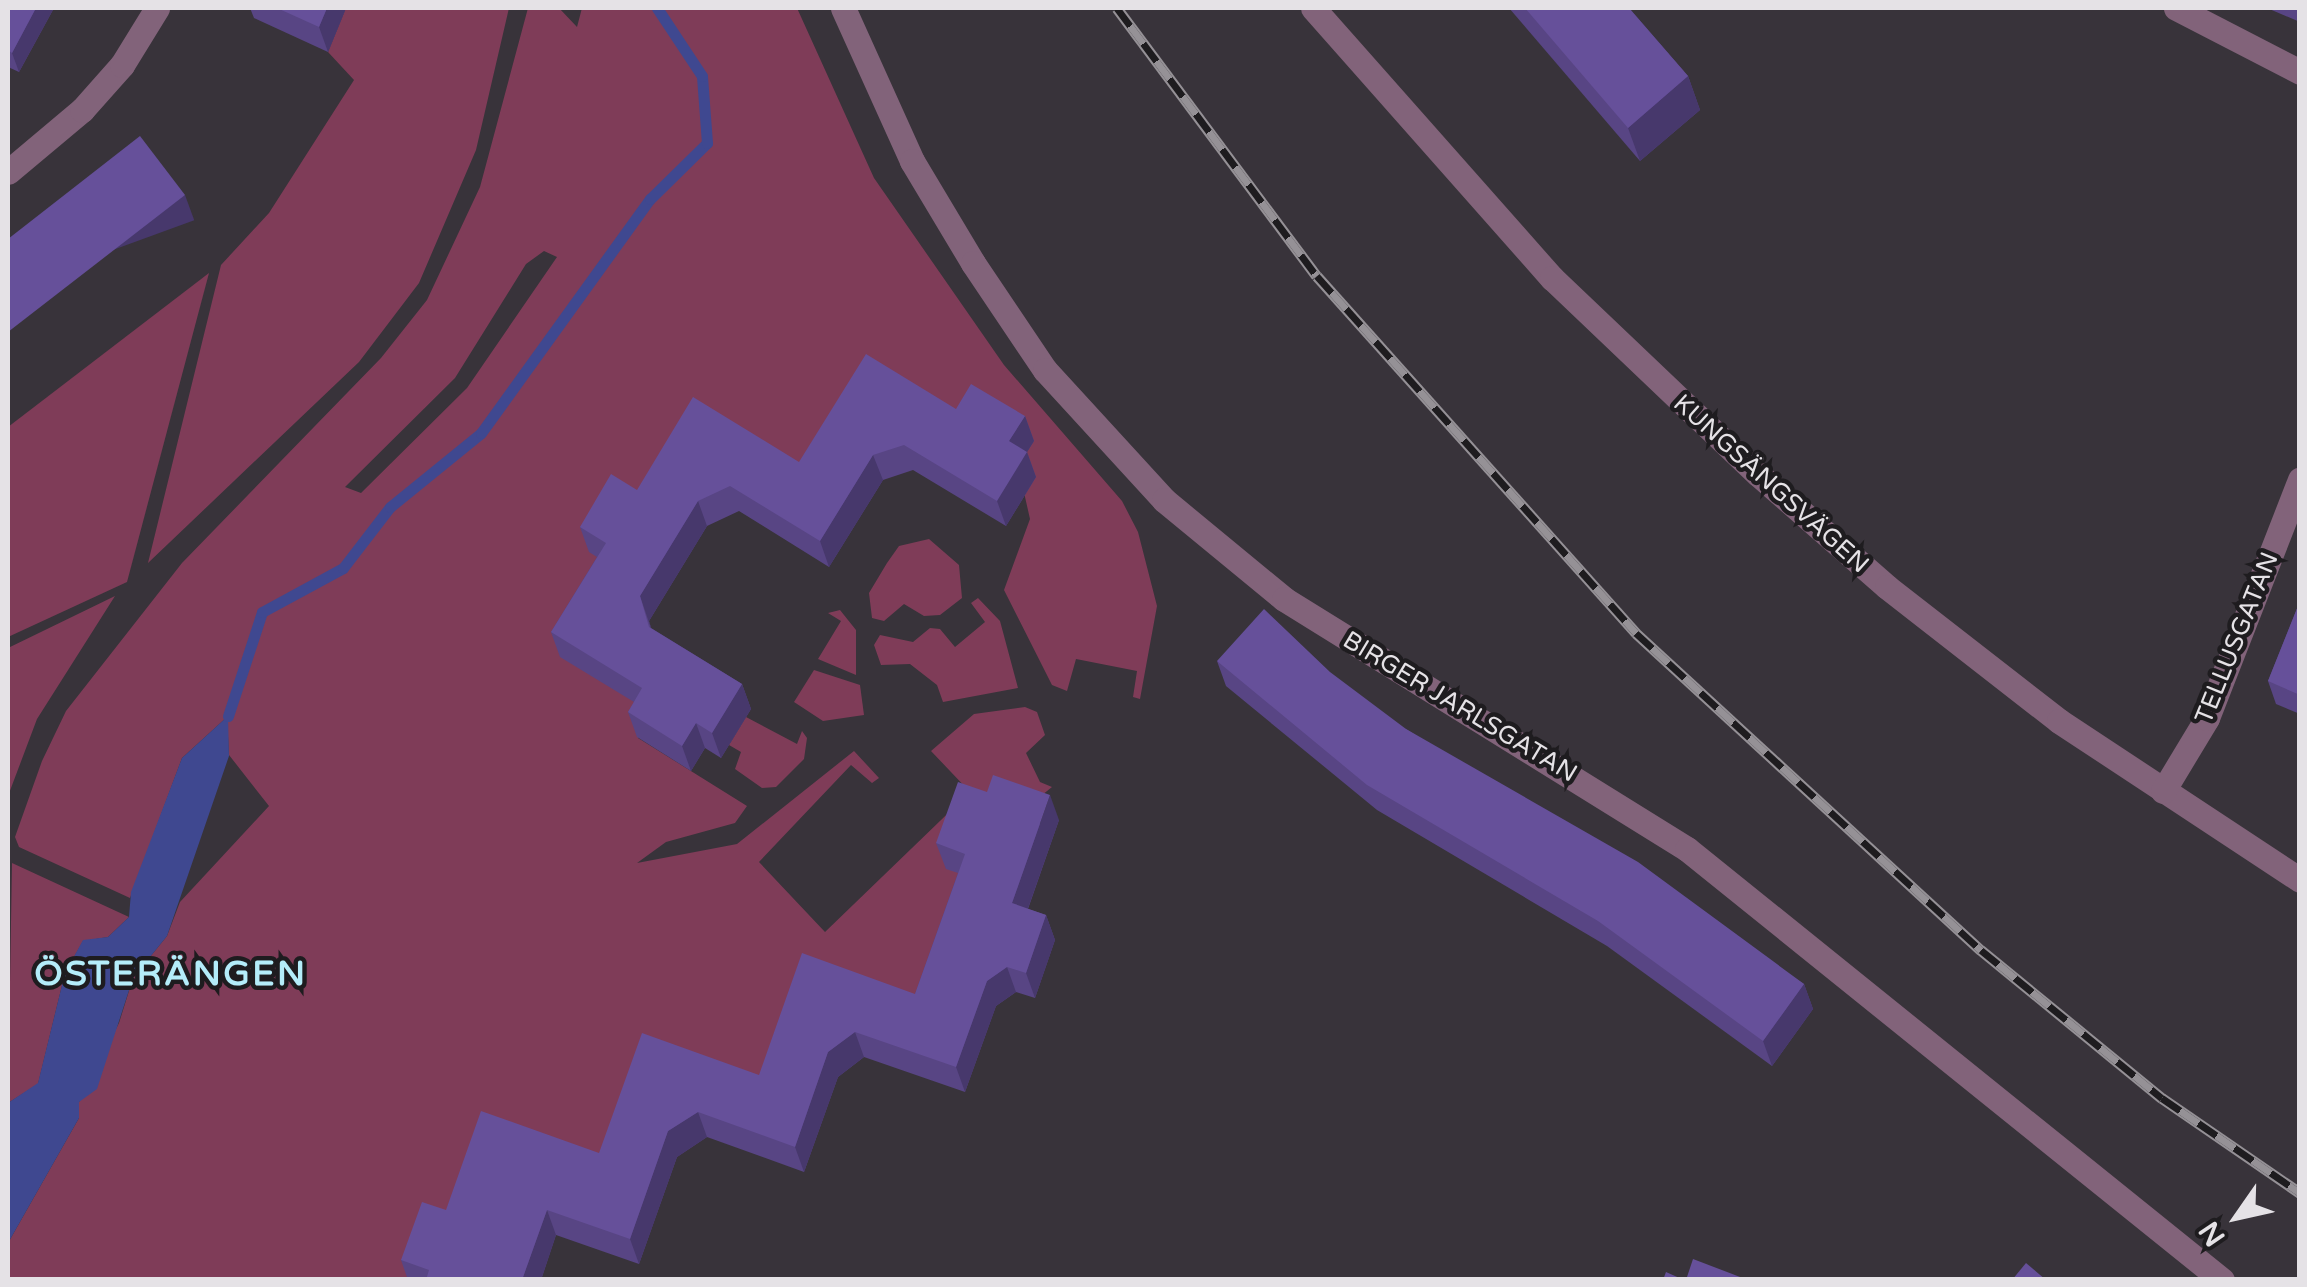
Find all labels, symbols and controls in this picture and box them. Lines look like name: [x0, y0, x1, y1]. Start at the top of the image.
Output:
street label: KUNGSÄNGSVÄGEN: [1667, 388, 1875, 580]
street label: TELLUSGATAN: [2189, 548, 2285, 728]
street label: BIRGER JARLSGATAN: [1338, 625, 1582, 789]
district label: ÖSTERÄNGEN: [34, 953, 308, 995]
north arrow: [2187, 1167, 2287, 1267]
text: N: [2192, 1215, 2233, 1253]

